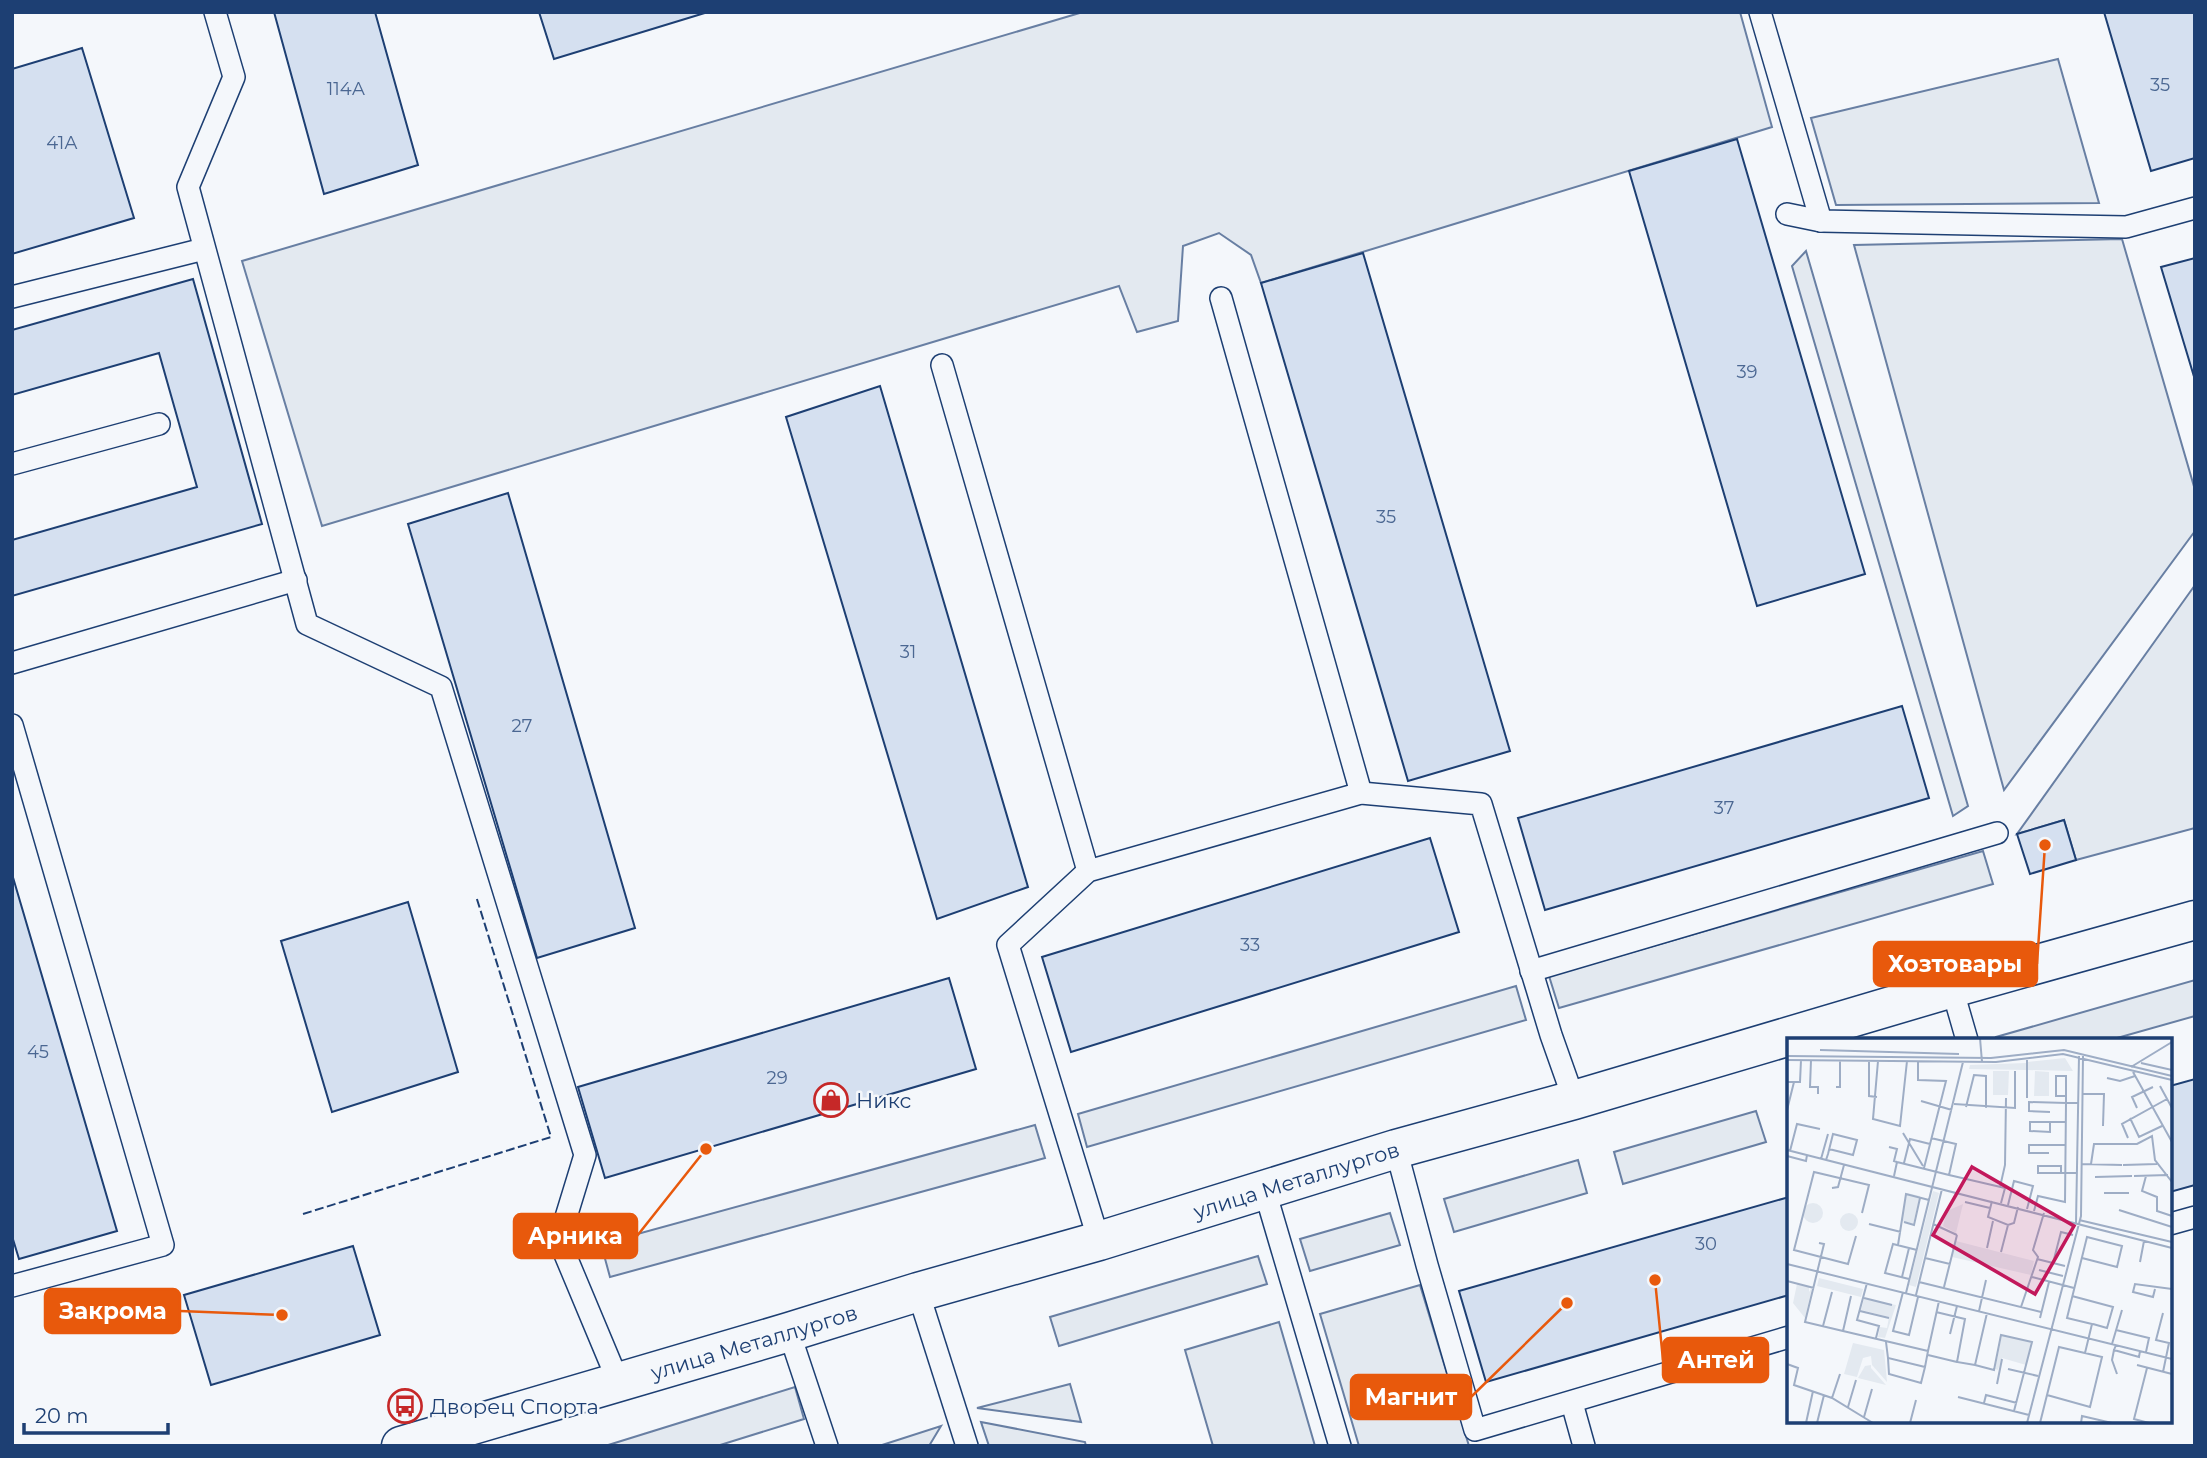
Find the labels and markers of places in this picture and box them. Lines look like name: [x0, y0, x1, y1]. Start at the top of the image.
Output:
callout: Хозтовары: [1874, 942, 2037, 986]
shop icon: Никс: [812, 1081, 850, 1119]
place label: Никс: [856, 1088, 912, 1113]
callout: Арника: [514, 1214, 637, 1258]
callout: Закрома: [45, 1289, 180, 1333]
callout: Антей: [1663, 1338, 1768, 1382]
callout: Магнит: [1351, 1375, 1471, 1419]
bus stop icon: Дворец Спорта: [386, 1387, 424, 1425]
place label: Дворец Спорта: [430, 1394, 599, 1419]

